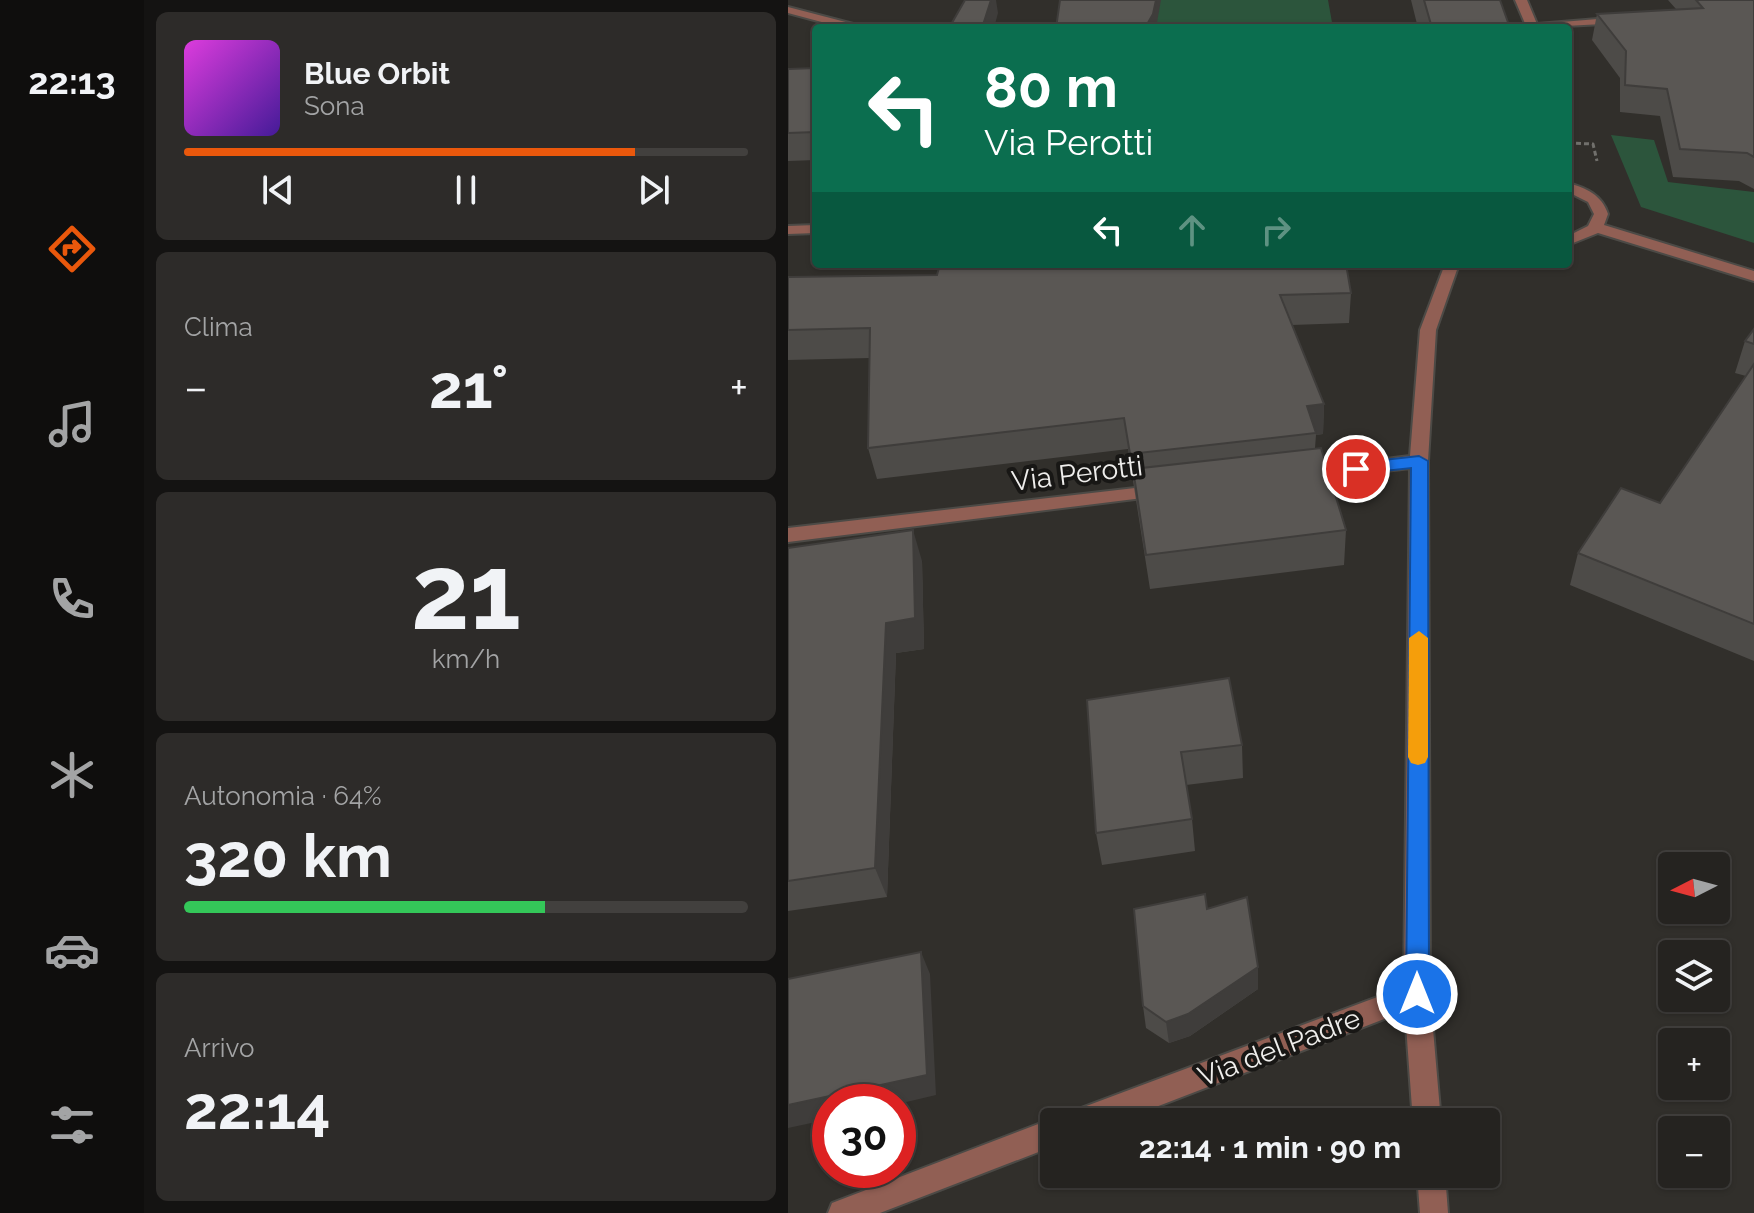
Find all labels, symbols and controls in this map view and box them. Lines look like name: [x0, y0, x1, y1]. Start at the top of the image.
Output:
text: 80 m: [984, 54, 1118, 120]
text: Blue Orbit: [304, 56, 450, 91]
icon: left: [852, 56, 956, 160]
text: 22:13: [28, 60, 116, 102]
text: Sona: [304, 91, 365, 121]
text: Via Perotti: [984, 121, 1153, 163]
icon: previous: [256, 168, 300, 212]
icon: pause: [444, 168, 488, 212]
icon: next: [632, 168, 676, 212]
icon: left: [1086, 208, 1130, 252]
icon: ahead: [1170, 208, 1214, 252]
icon: right: [1254, 208, 1298, 252]
icon: directions: [44, 221, 100, 277]
text: Clima: [184, 312, 253, 342]
text: 21°: [429, 352, 508, 422]
text: −: [184, 362, 208, 413]
text: +: [730, 362, 748, 413]
icon: music: [44, 396, 100, 452]
pin: [1322, 435, 1390, 503]
icon: arrive: [1334, 447, 1378, 491]
street label: Via Perotti: [1010, 449, 1144, 498]
text: 21: [411, 531, 521, 653]
icon: phone: [44, 571, 100, 627]
text: km/h: [432, 644, 500, 674]
icon: climate: [44, 747, 100, 803]
text: Autonomia · 64%: [184, 781, 382, 811]
text: 320 km: [184, 821, 392, 891]
north arrow: [1658, 852, 1730, 924]
map controls: [1658, 852, 1730, 1188]
icon: car: [44, 922, 100, 978]
button: layers: [1658, 940, 1730, 1012]
position arrow: [1375, 952, 1459, 1036]
street label: Via del Padre: [1193, 1001, 1365, 1094]
button: +: [1658, 1028, 1730, 1100]
text: Arrivo: [184, 1033, 254, 1063]
text: 22:14: [184, 1073, 330, 1143]
speed limit sign: 30: [812, 1084, 916, 1188]
icon: filters: [44, 1097, 100, 1153]
button: −: [1658, 1116, 1730, 1188]
text: 22:14 · 1 min · 90 m: [1139, 1130, 1401, 1165]

